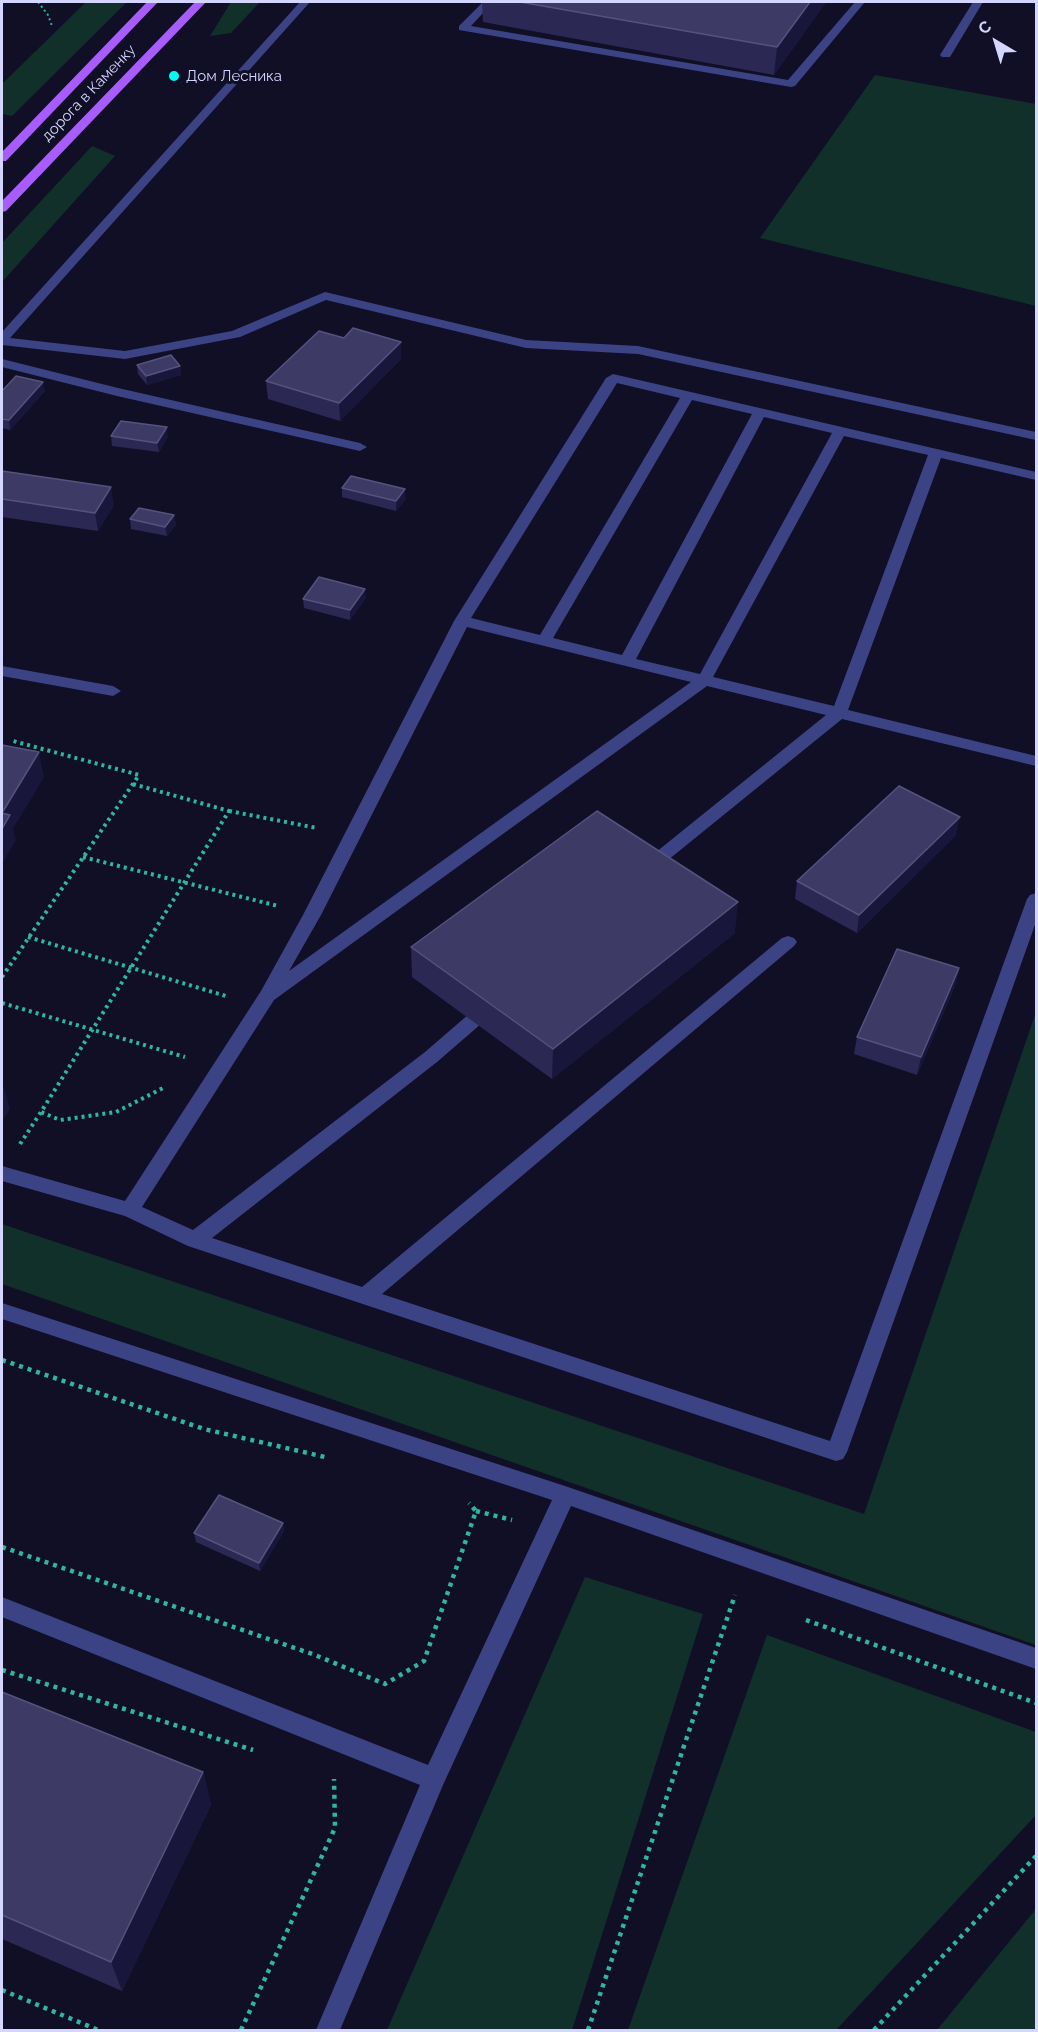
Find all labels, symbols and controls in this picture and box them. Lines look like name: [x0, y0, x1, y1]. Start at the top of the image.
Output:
north arrow: [966, 12, 1026, 72]
text: С: [974, 17, 995, 38]
street label: дорога в Каменку: [38, 41, 140, 145]
place label: Дом Лесника: [186, 67, 282, 85]
marker: Дом Лесника: [167, 69, 181, 83]

